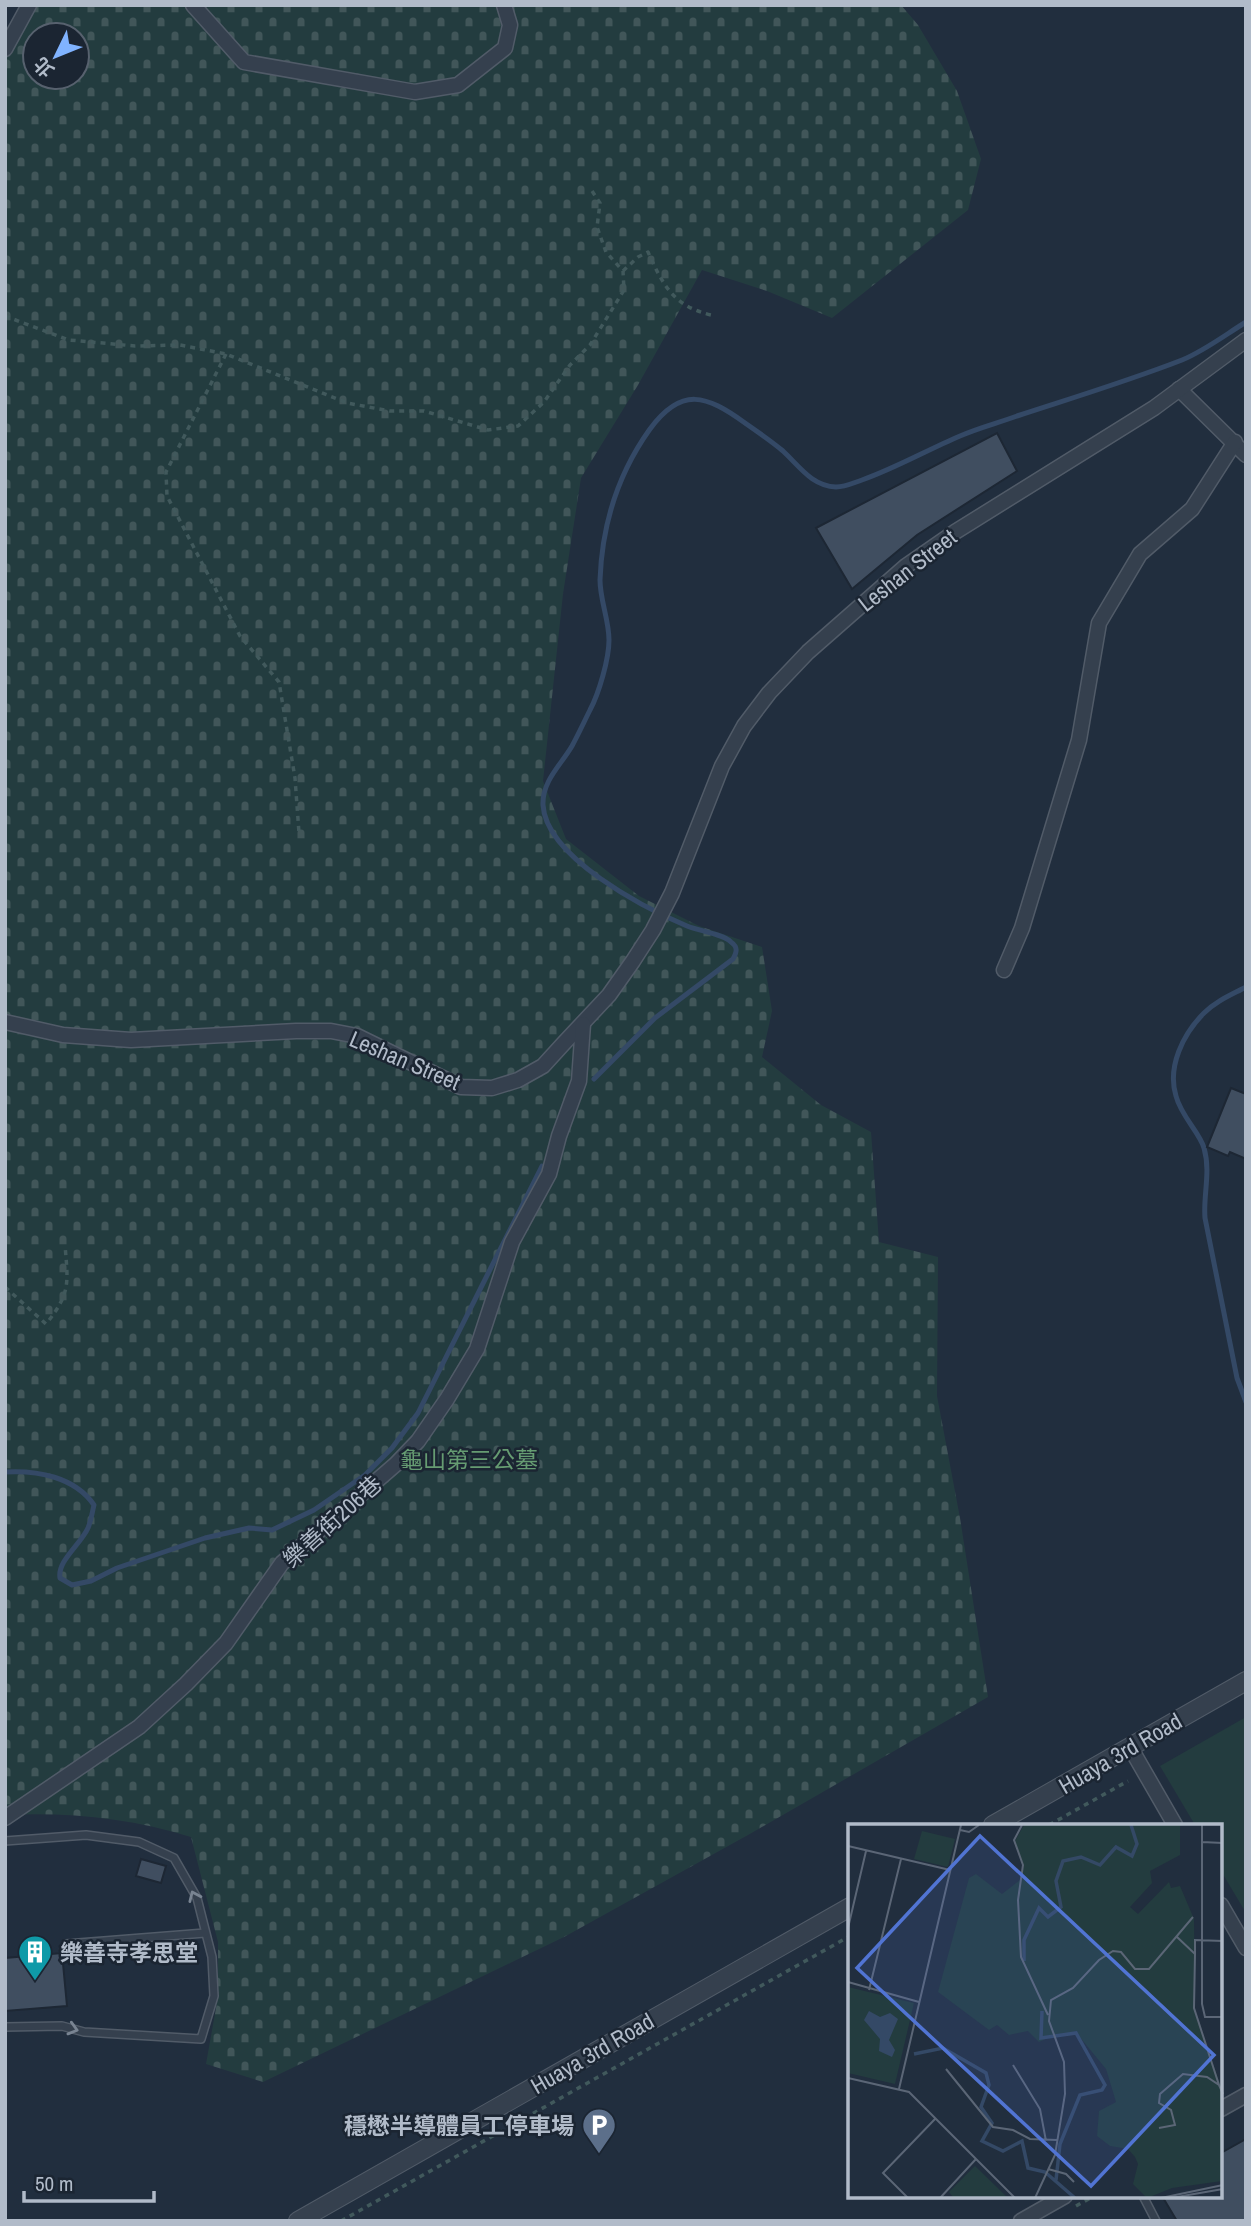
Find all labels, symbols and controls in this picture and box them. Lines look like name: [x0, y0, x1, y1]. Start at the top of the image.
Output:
north arrow: [21, 21, 91, 91]
text: 北: [28, 52, 60, 83]
street label: Leshan Street: [851, 522, 963, 618]
street label: Leshan Street: [345, 1023, 465, 1097]
park label: 龜山第三公墓: [400, 1444, 538, 1475]
street label: 樂善街206巷: [276, 1468, 388, 1574]
street label: Huaya 3rd Road: [1053, 1705, 1187, 1801]
inset map: [848, 1824, 1223, 2198]
one-way arrow: [188, 1890, 202, 1903]
building icon: 樂善寺孝思堂: [16, 1933, 54, 1982]
place label: 樂善寺孝思堂: [60, 1937, 198, 1968]
street label: Huaya 3rd Road: [525, 2005, 659, 2101]
one-way arrow: [67, 2021, 79, 2035]
parking icon: 穩懋半導體員工停車場: [580, 2106, 618, 2155]
place label: 穩懋半導體員工停車場: [344, 2110, 574, 2141]
scale bar: [24, 2160, 154, 2204]
text: 50 m: [35, 2169, 73, 2198]

